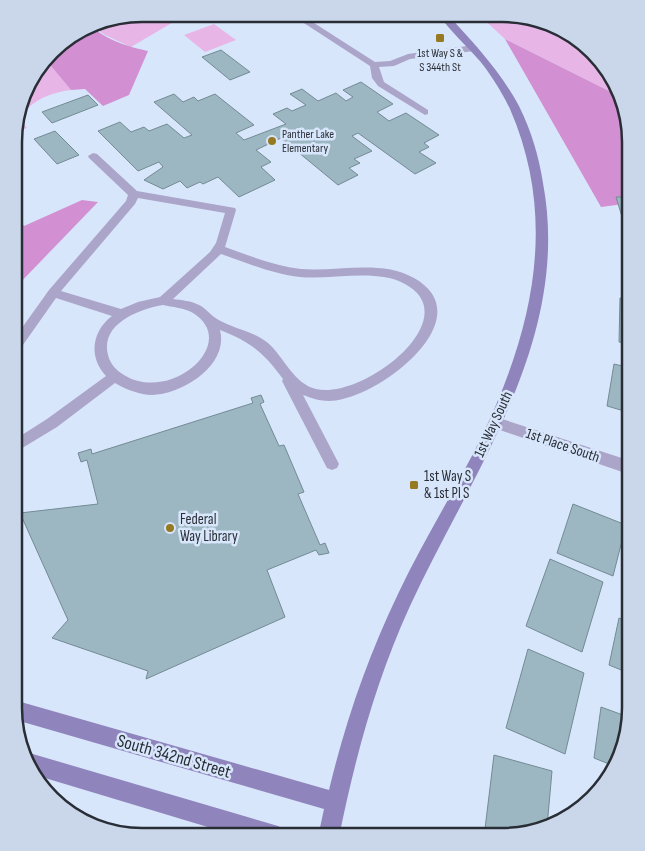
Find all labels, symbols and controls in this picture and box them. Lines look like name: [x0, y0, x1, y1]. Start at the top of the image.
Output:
marker: 1st Way S & S 344th St: [434, 32, 446, 44]
place label: 1st Way S & S 344th St: [417, 46, 463, 75]
place label: Panther Lake Elementary: [282, 127, 334, 156]
marker: Panther Lake Elementary: [266, 135, 278, 147]
street label: 1st Way South: [470, 388, 517, 460]
street label: 1st Place South: [523, 424, 602, 467]
place label: 1st Way S & 1st Pl S: [424, 467, 471, 503]
marker: 1st Way S & 1st Pl S: [408, 479, 420, 491]
place label: Federal Way Library: [180, 510, 238, 546]
marker: Federal Way Library: [164, 522, 176, 534]
street label: South 342nd Street: [115, 730, 234, 783]

